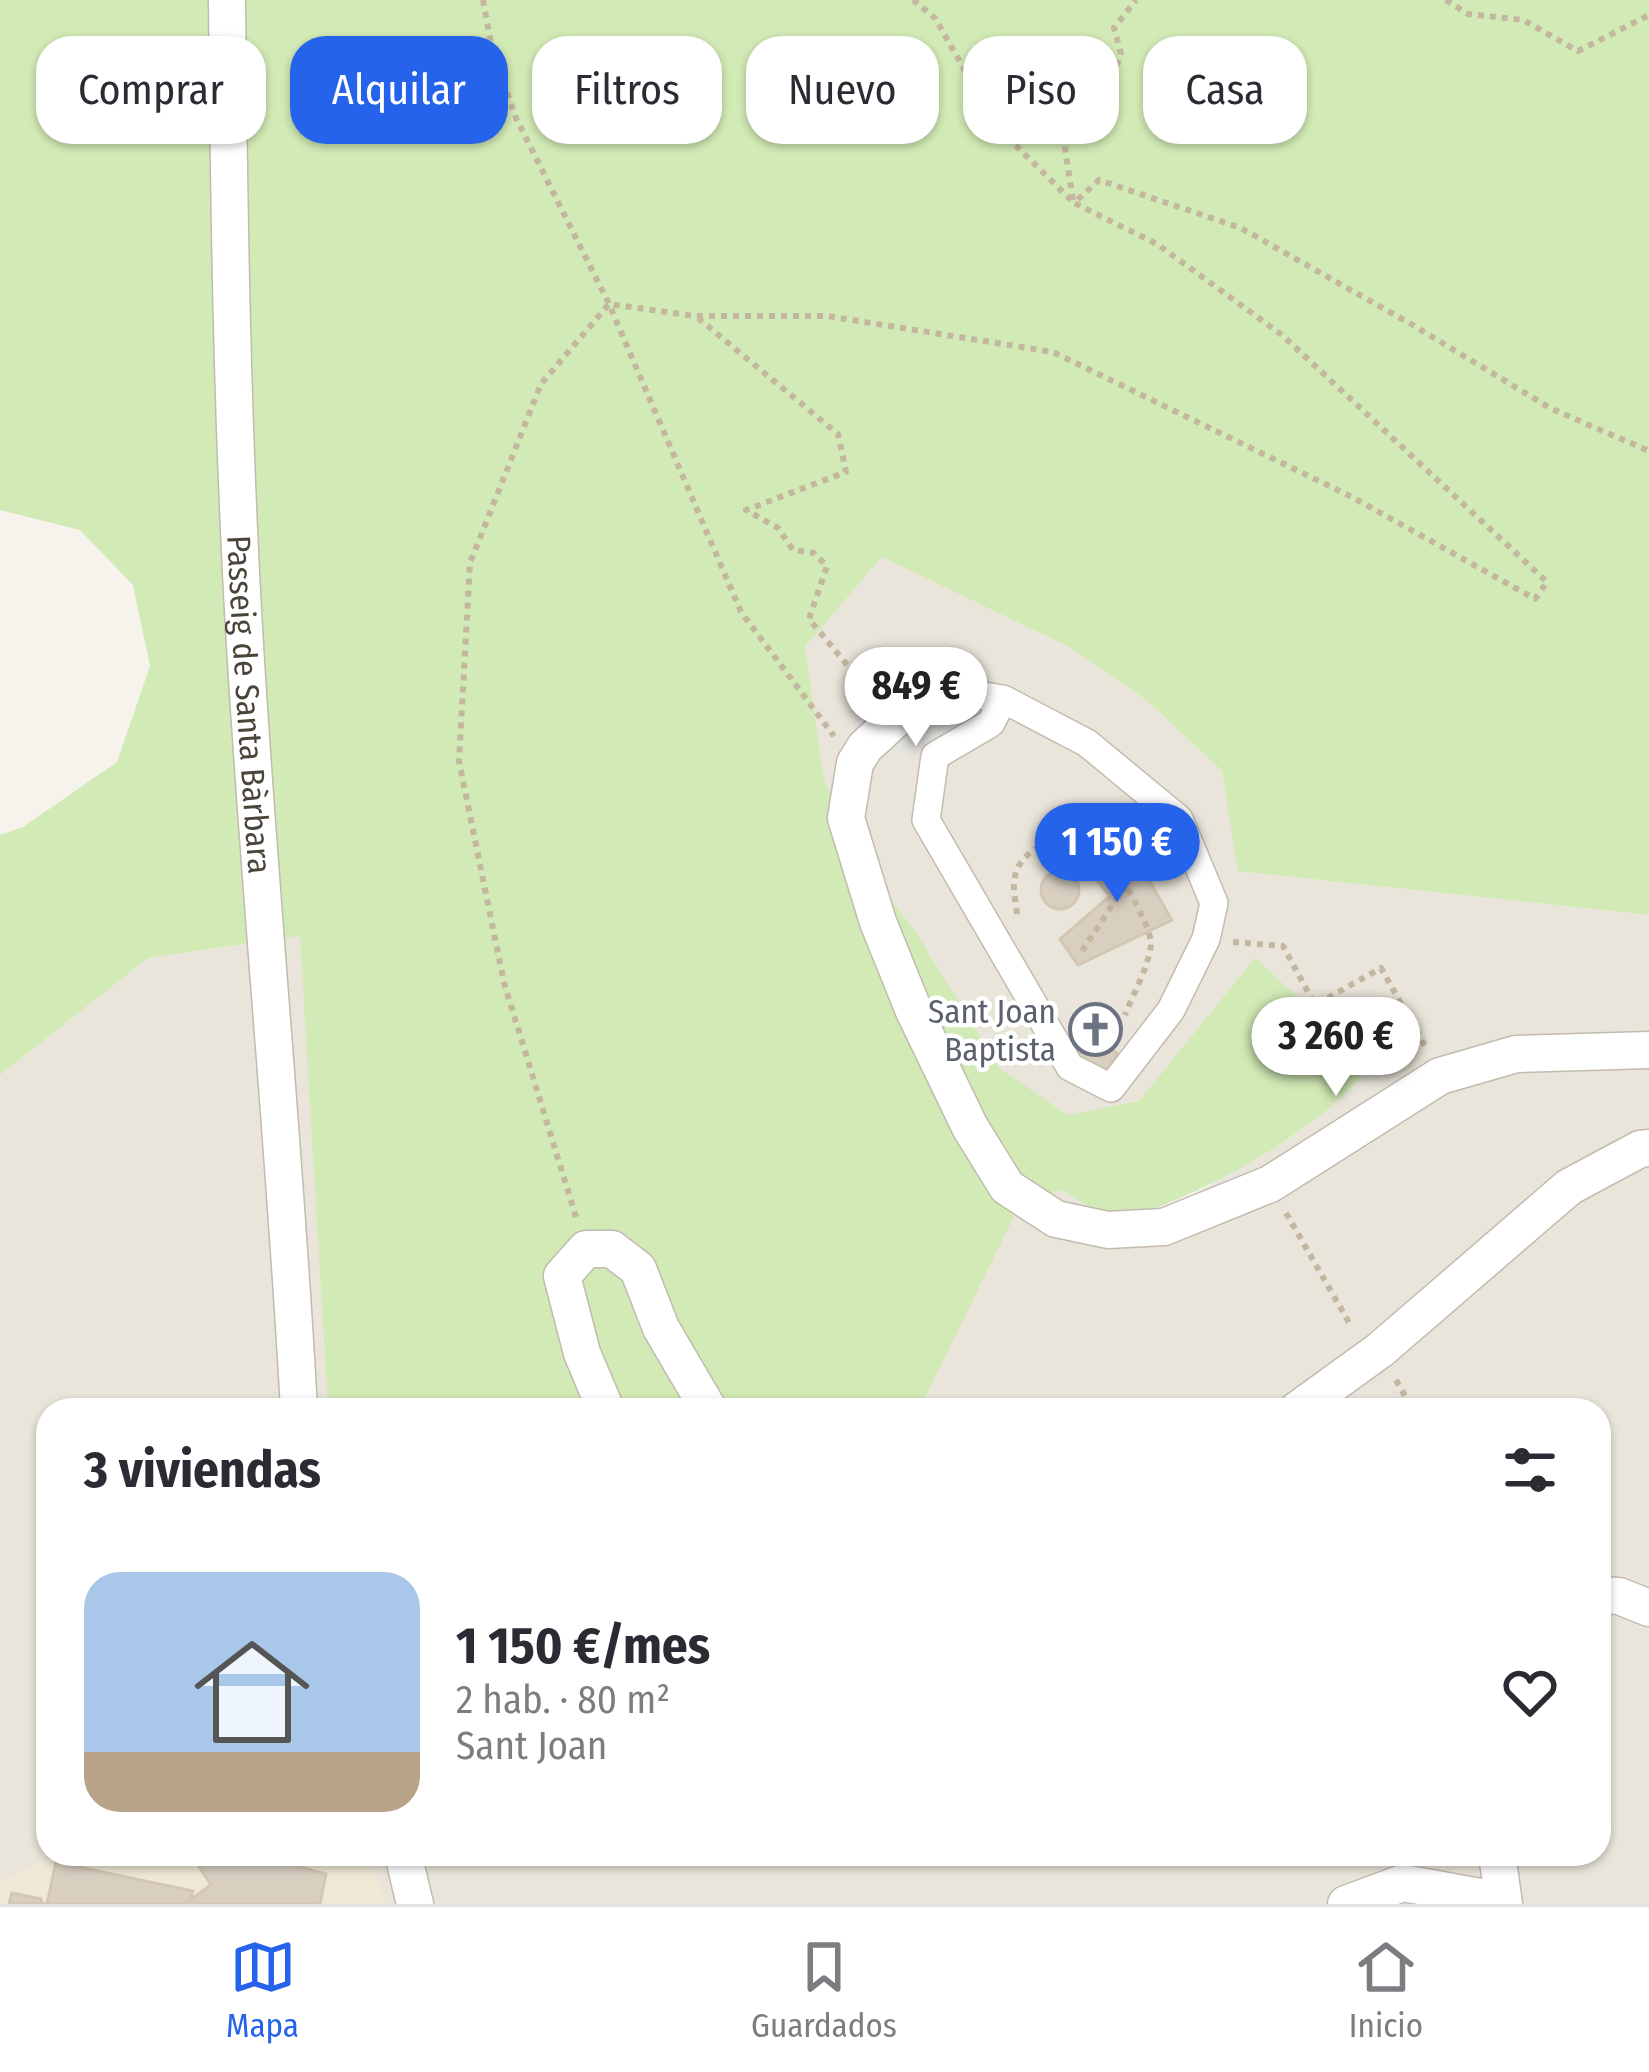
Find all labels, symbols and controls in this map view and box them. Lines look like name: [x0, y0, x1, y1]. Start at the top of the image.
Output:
chip: Comprar: [36, 36, 266, 144]
chip: Alquilar: [290, 36, 508, 144]
chip: Filtros: [532, 36, 722, 144]
chip: Nuevo: [746, 36, 939, 144]
chip: Piso: [963, 36, 1119, 144]
chip: Casa: [1143, 36, 1307, 144]
street label: Passeig de Santa Bàrbara: [218, 534, 280, 875]
pin: 849 €: [832, 647, 1000, 749]
text: 849 €: [871, 663, 961, 709]
pin: 1 150 €: [1006, 803, 1228, 905]
text: 1 150 €: [1062, 819, 1172, 865]
place label: Sant Joan Baptista: [928, 992, 1056, 1070]
pin: 3 260 €: [1225, 997, 1447, 1099]
church icon: Sant Joan Baptista: [1067, 1002, 1123, 1058]
text: 3 260 €: [1278, 1013, 1394, 1059]
icon: filters: [1497, 1437, 1563, 1503]
text: 3 viviendas: [84, 1439, 321, 1501]
text: 1 150 €/mes: [456, 1615, 710, 1677]
icon: home: [180, 1620, 324, 1764]
icon: heart: [1497, 1659, 1563, 1725]
text: 2 hab. · 80 m²: [456, 1677, 670, 1723]
text: Sant Joan: [456, 1723, 607, 1769]
tab: Mapa: [226, 1934, 299, 2046]
tab: Guardados: [751, 1934, 897, 2046]
tab: Inicio: [1349, 1934, 1423, 2046]

